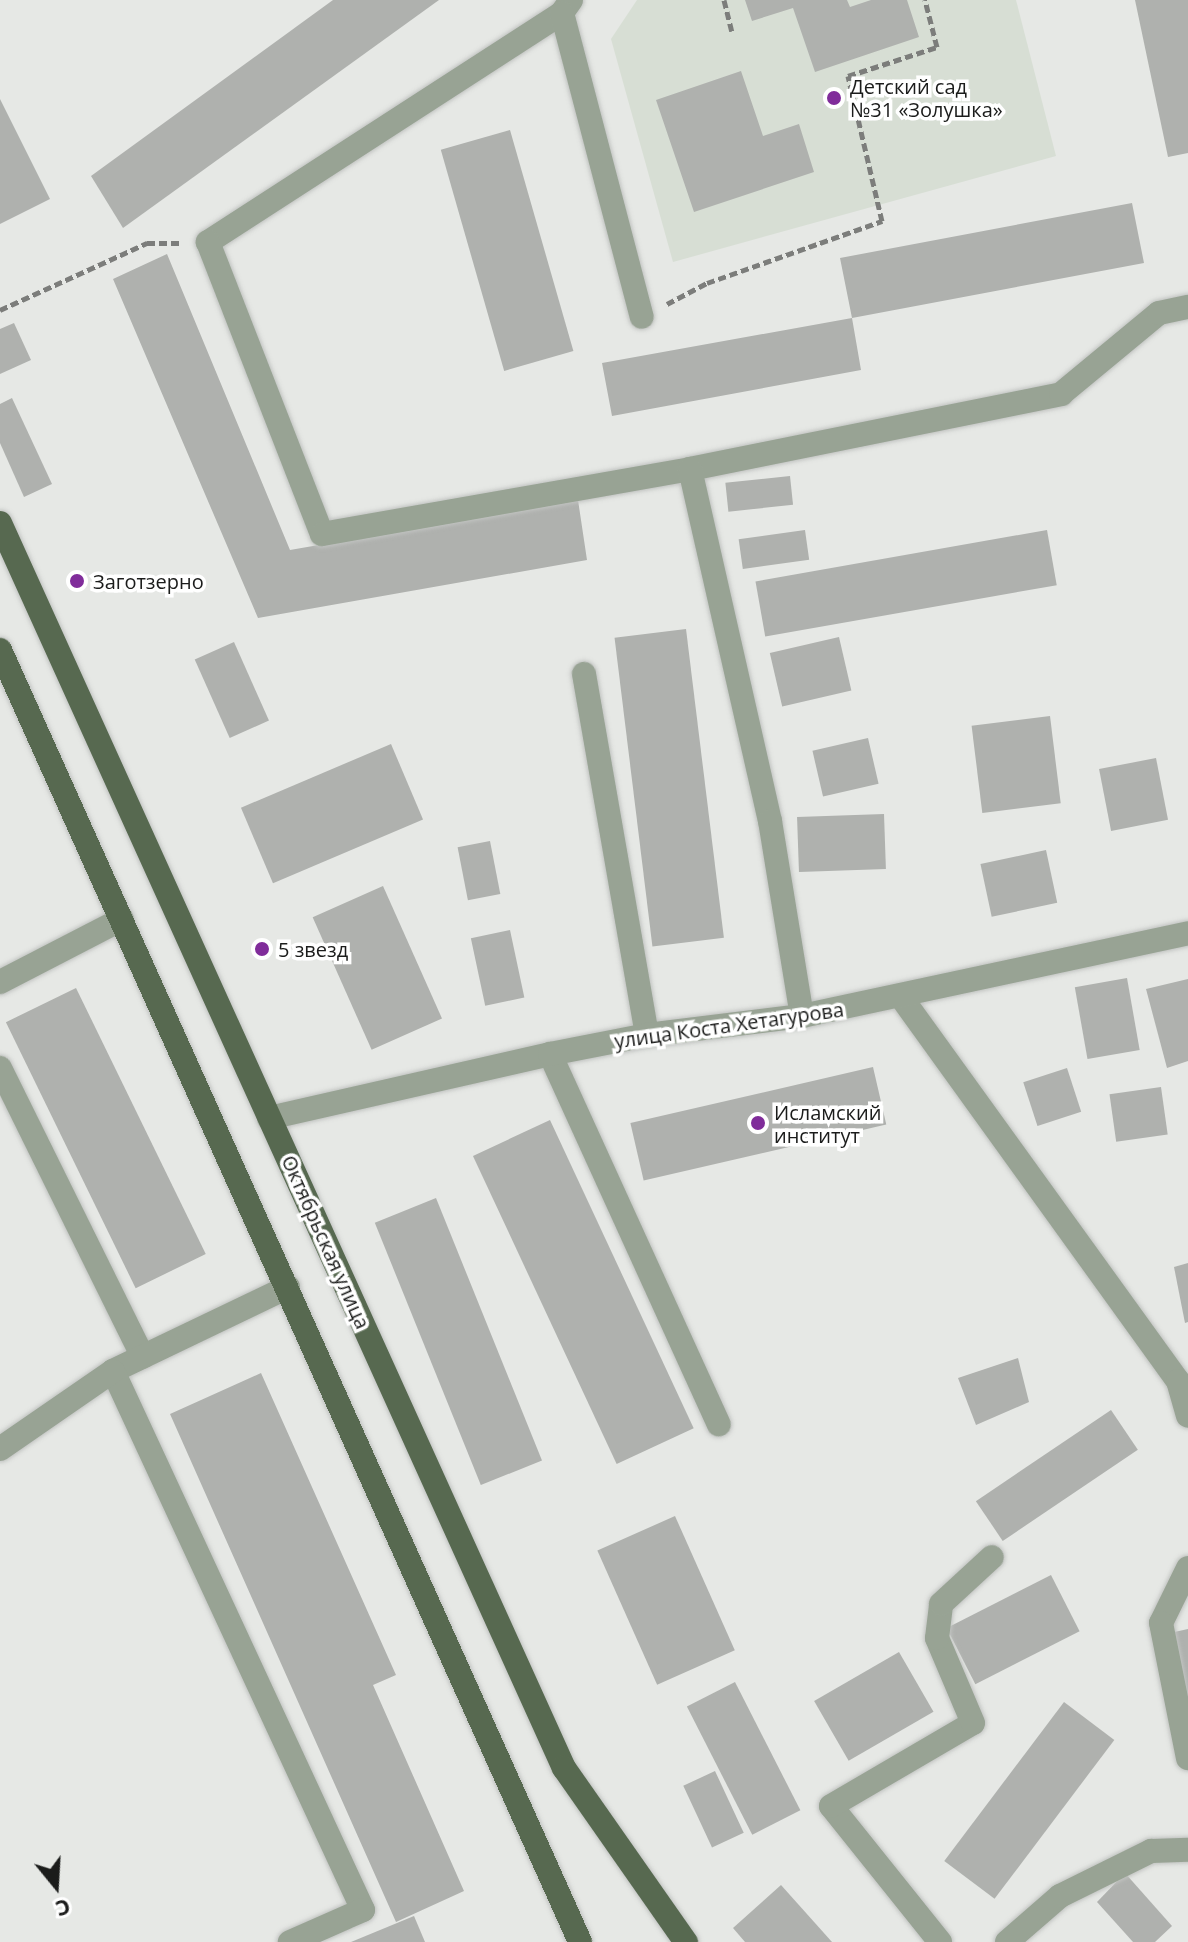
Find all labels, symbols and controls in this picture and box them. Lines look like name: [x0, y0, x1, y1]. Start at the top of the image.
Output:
place label: Детский сад №31 «Золушка»: [850, 74, 1003, 121]
marker: Детский сад №31 «Золушка»: [825, 89, 843, 107]
place label: Заготзерно: [93, 569, 204, 593]
marker: Заготзерно: [68, 572, 86, 590]
place label: 5 звезд: [278, 937, 348, 961]
marker: 5 звезд: [253, 940, 271, 958]
street label: улица Коста Хетагурова: [613, 997, 845, 1053]
place label: Исламский институт: [774, 1100, 881, 1147]
marker: Исламский институт: [749, 1114, 767, 1132]
street label: Октябрьская улица: [277, 1152, 375, 1332]
north arrow: [16, 1846, 96, 1926]
text: С: [52, 1892, 75, 1925]

